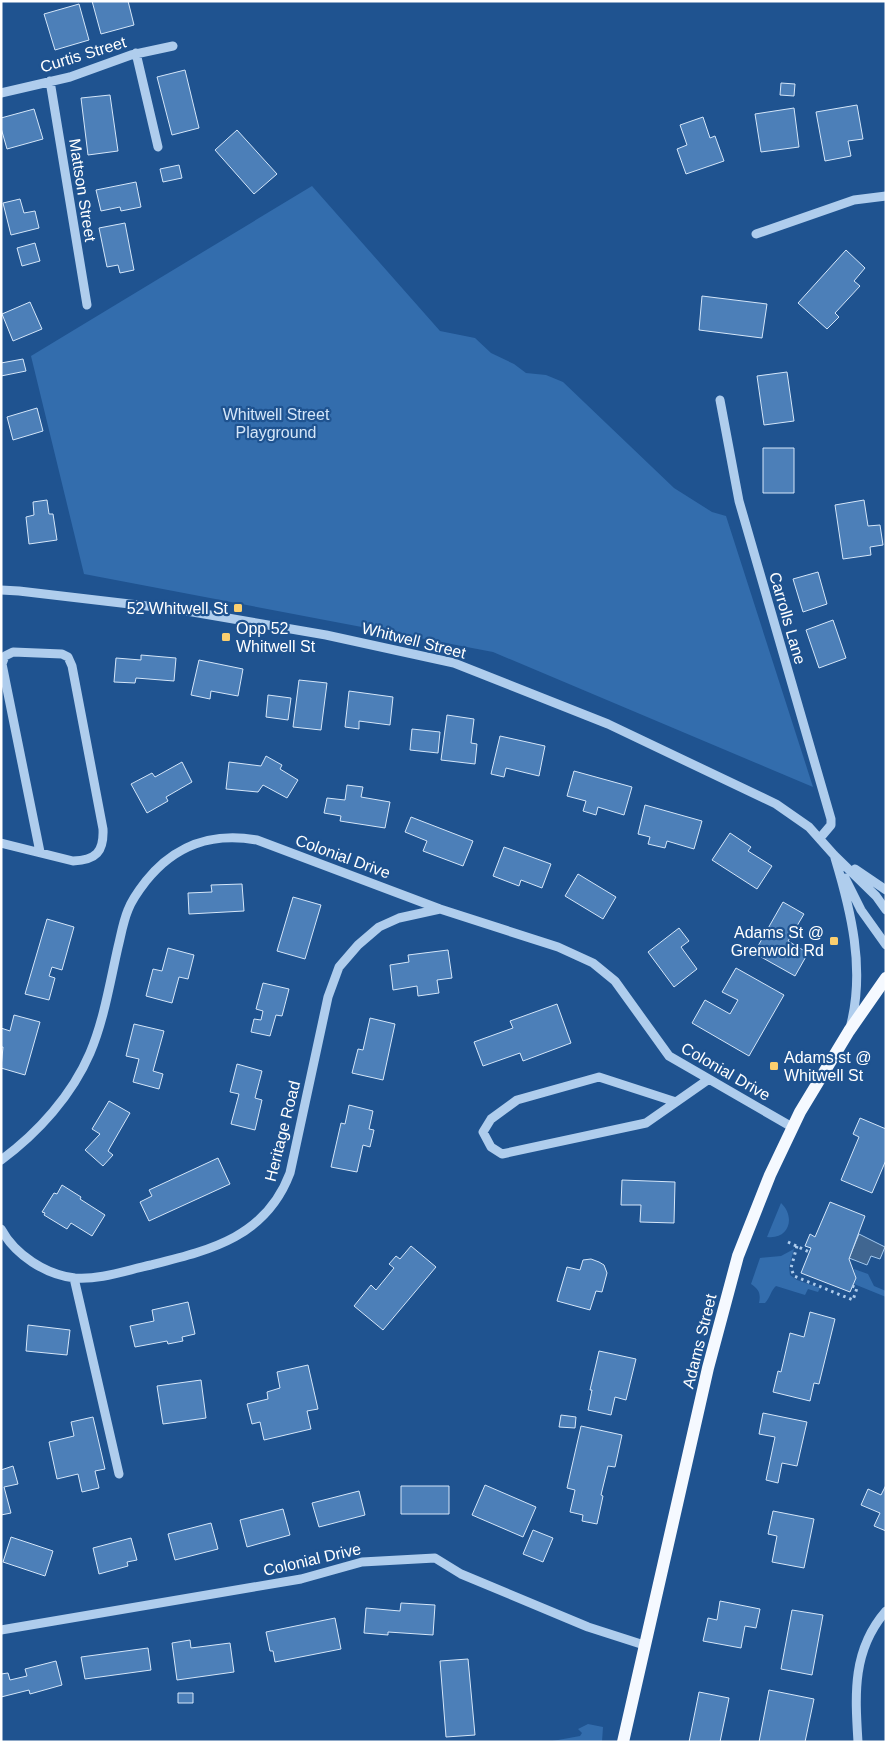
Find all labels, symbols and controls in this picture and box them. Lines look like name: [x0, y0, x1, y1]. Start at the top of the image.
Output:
street label: Curtis Street: [38, 33, 129, 76]
street label: Mattson Street: [66, 137, 99, 243]
park label: Whitwell Street Playground: [223, 406, 330, 441]
street label: Carrolls Lane: [766, 570, 809, 666]
place label: 52 Whitwell St: [127, 600, 229, 617]
marker: 52 Whitwell St: [232, 602, 244, 614]
street label: Whitwell Street: [360, 619, 468, 662]
place label: Opp 52 Whitwell St: [236, 620, 316, 655]
marker: Opp 52 Whitwell St: [220, 631, 232, 643]
street label: Colonial Drive: [293, 831, 393, 882]
place label: Adams St @ Grenwold Rd: [731, 924, 824, 959]
marker: Adams St @ Grenwold Rd: [828, 935, 840, 947]
street label: Colonial Drive: [678, 1039, 773, 1104]
place label: Adams st @ Whitwell St: [784, 1049, 871, 1084]
marker: Adams st @ Whitwell St: [768, 1060, 780, 1072]
street label: Heritage Road: [262, 1079, 303, 1183]
street label: Adams Street: [680, 1292, 720, 1390]
street label: Colonial Drive: [262, 1540, 363, 1579]

